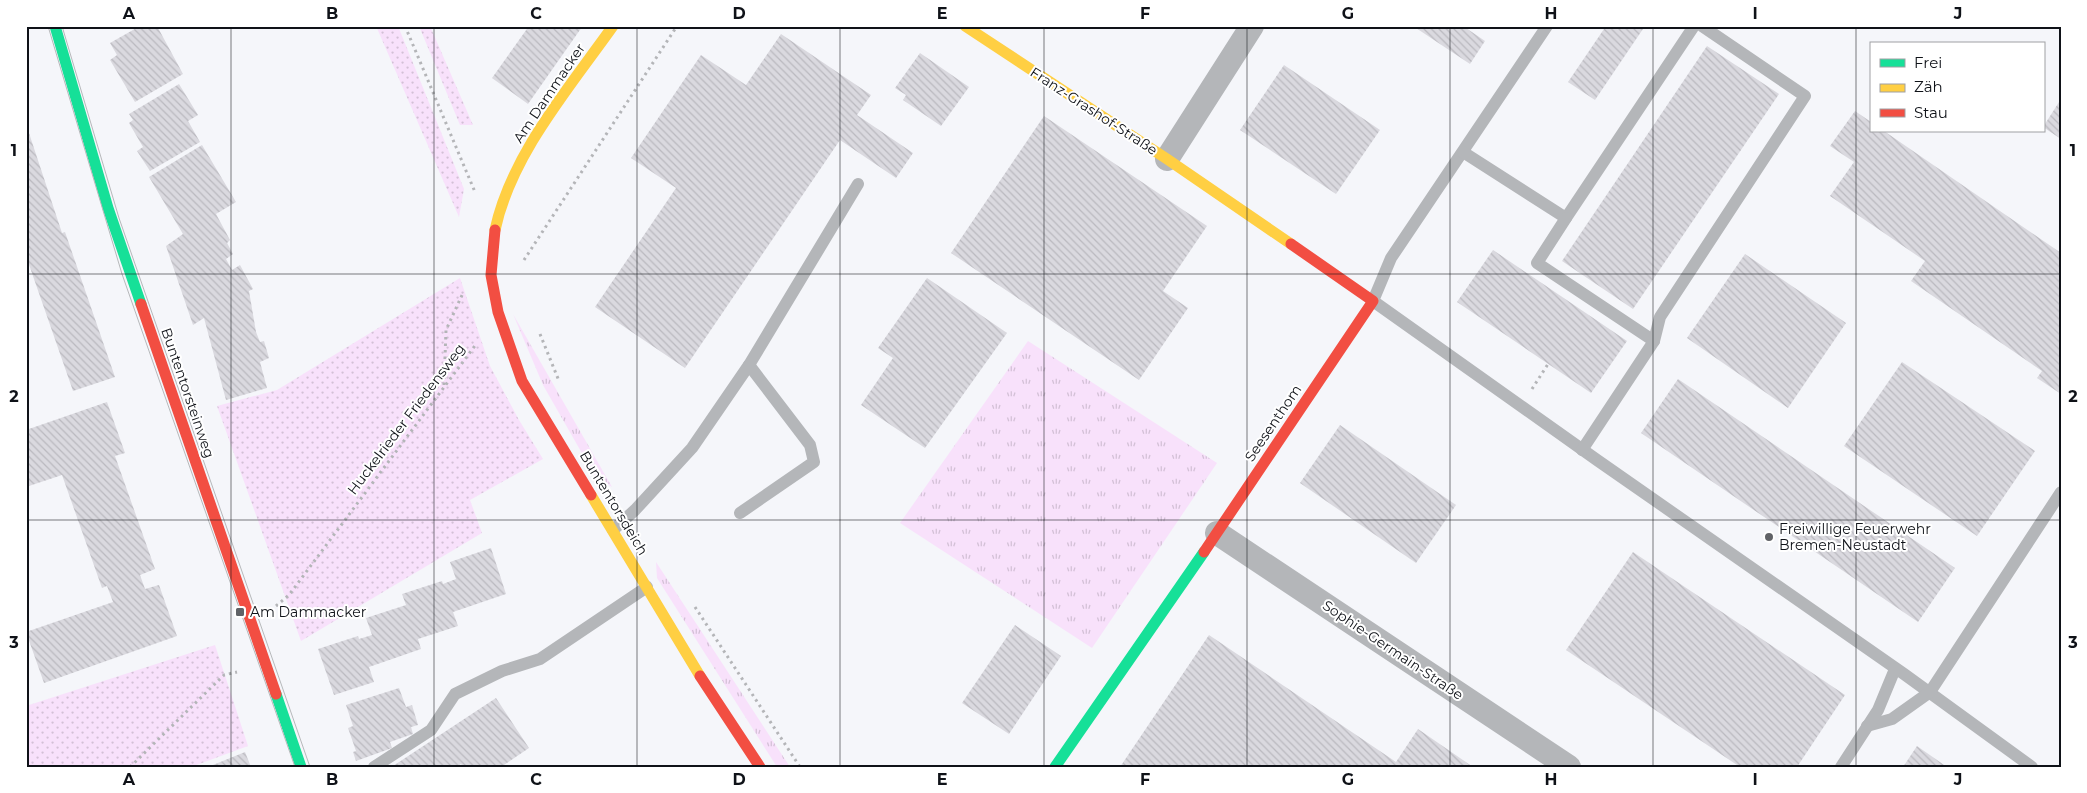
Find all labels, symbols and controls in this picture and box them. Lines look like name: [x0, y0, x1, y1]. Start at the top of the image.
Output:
text: A: [122, 4, 136, 23]
text: B: [326, 4, 338, 23]
text: C: [530, 4, 542, 23]
text: D: [732, 4, 746, 23]
text: E: [937, 4, 947, 23]
text: F: [1140, 4, 1150, 23]
text: G: [1342, 4, 1354, 23]
text: H: [1545, 4, 1557, 23]
text: I: [1752, 4, 1758, 23]
text: J: [1953, 4, 1962, 23]
street label: Am Dammacker: [509, 39, 589, 146]
legend: [1870, 42, 2044, 132]
text: Frei: [1914, 53, 1942, 72]
street label: Franz-Grashof-Straße: [1027, 63, 1161, 159]
text: Zäh: [1914, 77, 1943, 96]
text: Stau: [1914, 103, 1948, 122]
text: 1: [11, 141, 17, 160]
text: 1: [2070, 141, 2076, 160]
street label: Buntentorsteinweg: [157, 326, 219, 460]
street label: Huckelrieder Friedensweg: [343, 340, 469, 498]
street label: Seesenthom: [1241, 381, 1305, 465]
text: 2: [9, 387, 19, 406]
text: 2: [2068, 387, 2078, 406]
street label: Buntentorsdeich: [576, 448, 652, 558]
place label: Freiwillige Feuerwehr Bremen-Neustadt: [1779, 520, 1931, 554]
marker: Freiwillige Feuerwehr Bremen-Neustadt: [1763, 531, 1775, 543]
street label: Sophie-Germain-Straße: [1319, 596, 1467, 704]
place label: Am Dammacker: [250, 603, 367, 621]
marker: Am Dammacker: [234, 606, 246, 618]
text: 3: [8, 633, 19, 652]
text: 3: [2067, 633, 2078, 652]
text: A: [122, 770, 136, 789]
text: B: [326, 770, 338, 789]
text: C: [530, 770, 542, 789]
text: D: [732, 770, 746, 789]
text: E: [937, 770, 947, 789]
text: F: [1140, 770, 1150, 789]
text: G: [1342, 770, 1354, 789]
text: H: [1545, 770, 1557, 789]
text: I: [1752, 770, 1758, 789]
text: J: [1953, 770, 1962, 789]

